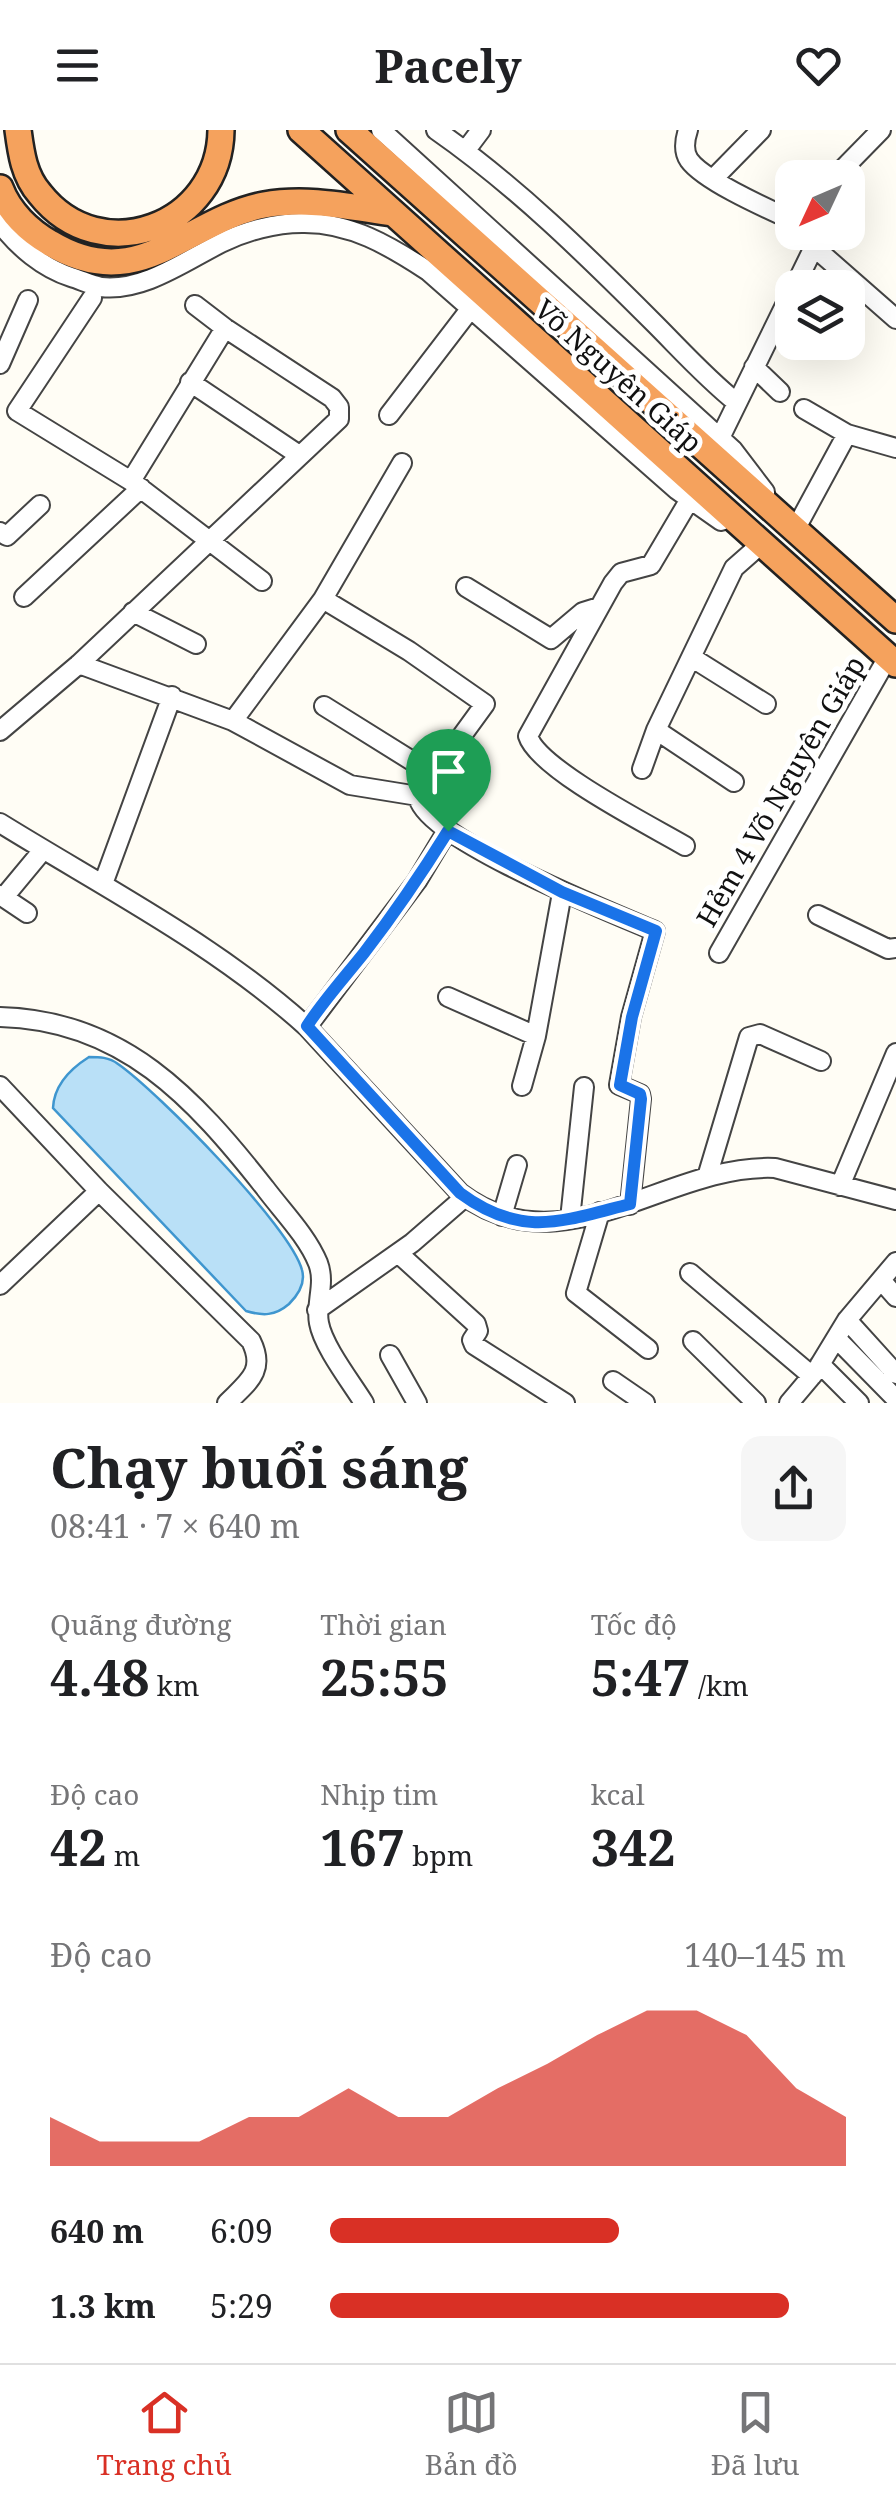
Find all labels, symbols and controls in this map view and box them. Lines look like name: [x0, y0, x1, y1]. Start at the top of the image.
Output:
text: Pacely: [374, 35, 522, 96]
icon: menu: [50, 38, 105, 93]
icon: heart: [791, 38, 846, 93]
north arrow: [775, 160, 865, 250]
map controls: [775, 160, 865, 360]
button: layers: [775, 270, 865, 360]
street label: Võ Nguyên Giáp: [527, 290, 711, 460]
street label: Hẻm 4 Võ Nguyên Giáp: [687, 649, 873, 933]
pin: [406, 729, 491, 832]
icon: arrive: [421, 744, 476, 799]
text: Chạy buổi sáng: [50, 1429, 468, 1504]
button: share: [741, 1436, 846, 1541]
text: 08:41 · 7 × 640 m: [50, 1504, 300, 1547]
text: Quãng đường: [50, 1605, 232, 1643]
text: Thời gian: [320, 1605, 447, 1643]
text: Tốc độ: [591, 1605, 677, 1643]
text: 4.48: [50, 1643, 149, 1711]
text: 25:55: [320, 1643, 449, 1711]
text: 5:47: [591, 1643, 691, 1711]
text: km: [149, 1666, 200, 1704]
text: /km: [691, 1666, 749, 1704]
text: Độ cao: [50, 1775, 140, 1813]
text: Nhịp tim: [320, 1775, 438, 1813]
text: kcal: [591, 1775, 645, 1813]
text: 42: [50, 1813, 107, 1881]
text: 167: [320, 1813, 405, 1881]
text: 342: [591, 1813, 675, 1881]
text: m: [107, 1836, 140, 1874]
text: bpm: [405, 1836, 473, 1874]
text: Độ cao: [50, 1933, 152, 1976]
text: 140–145 m: [684, 1933, 846, 1976]
text: 640 m: [50, 2209, 144, 2252]
text: 6:09: [210, 2209, 273, 2252]
text: 1.3 km: [50, 2284, 156, 2327]
text: 5:29: [210, 2284, 273, 2327]
tab: Trang chủ: [97, 2385, 232, 2483]
tab: Bản đồ: [425, 2385, 518, 2483]
tab: Đã lưu: [711, 2385, 799, 2483]

